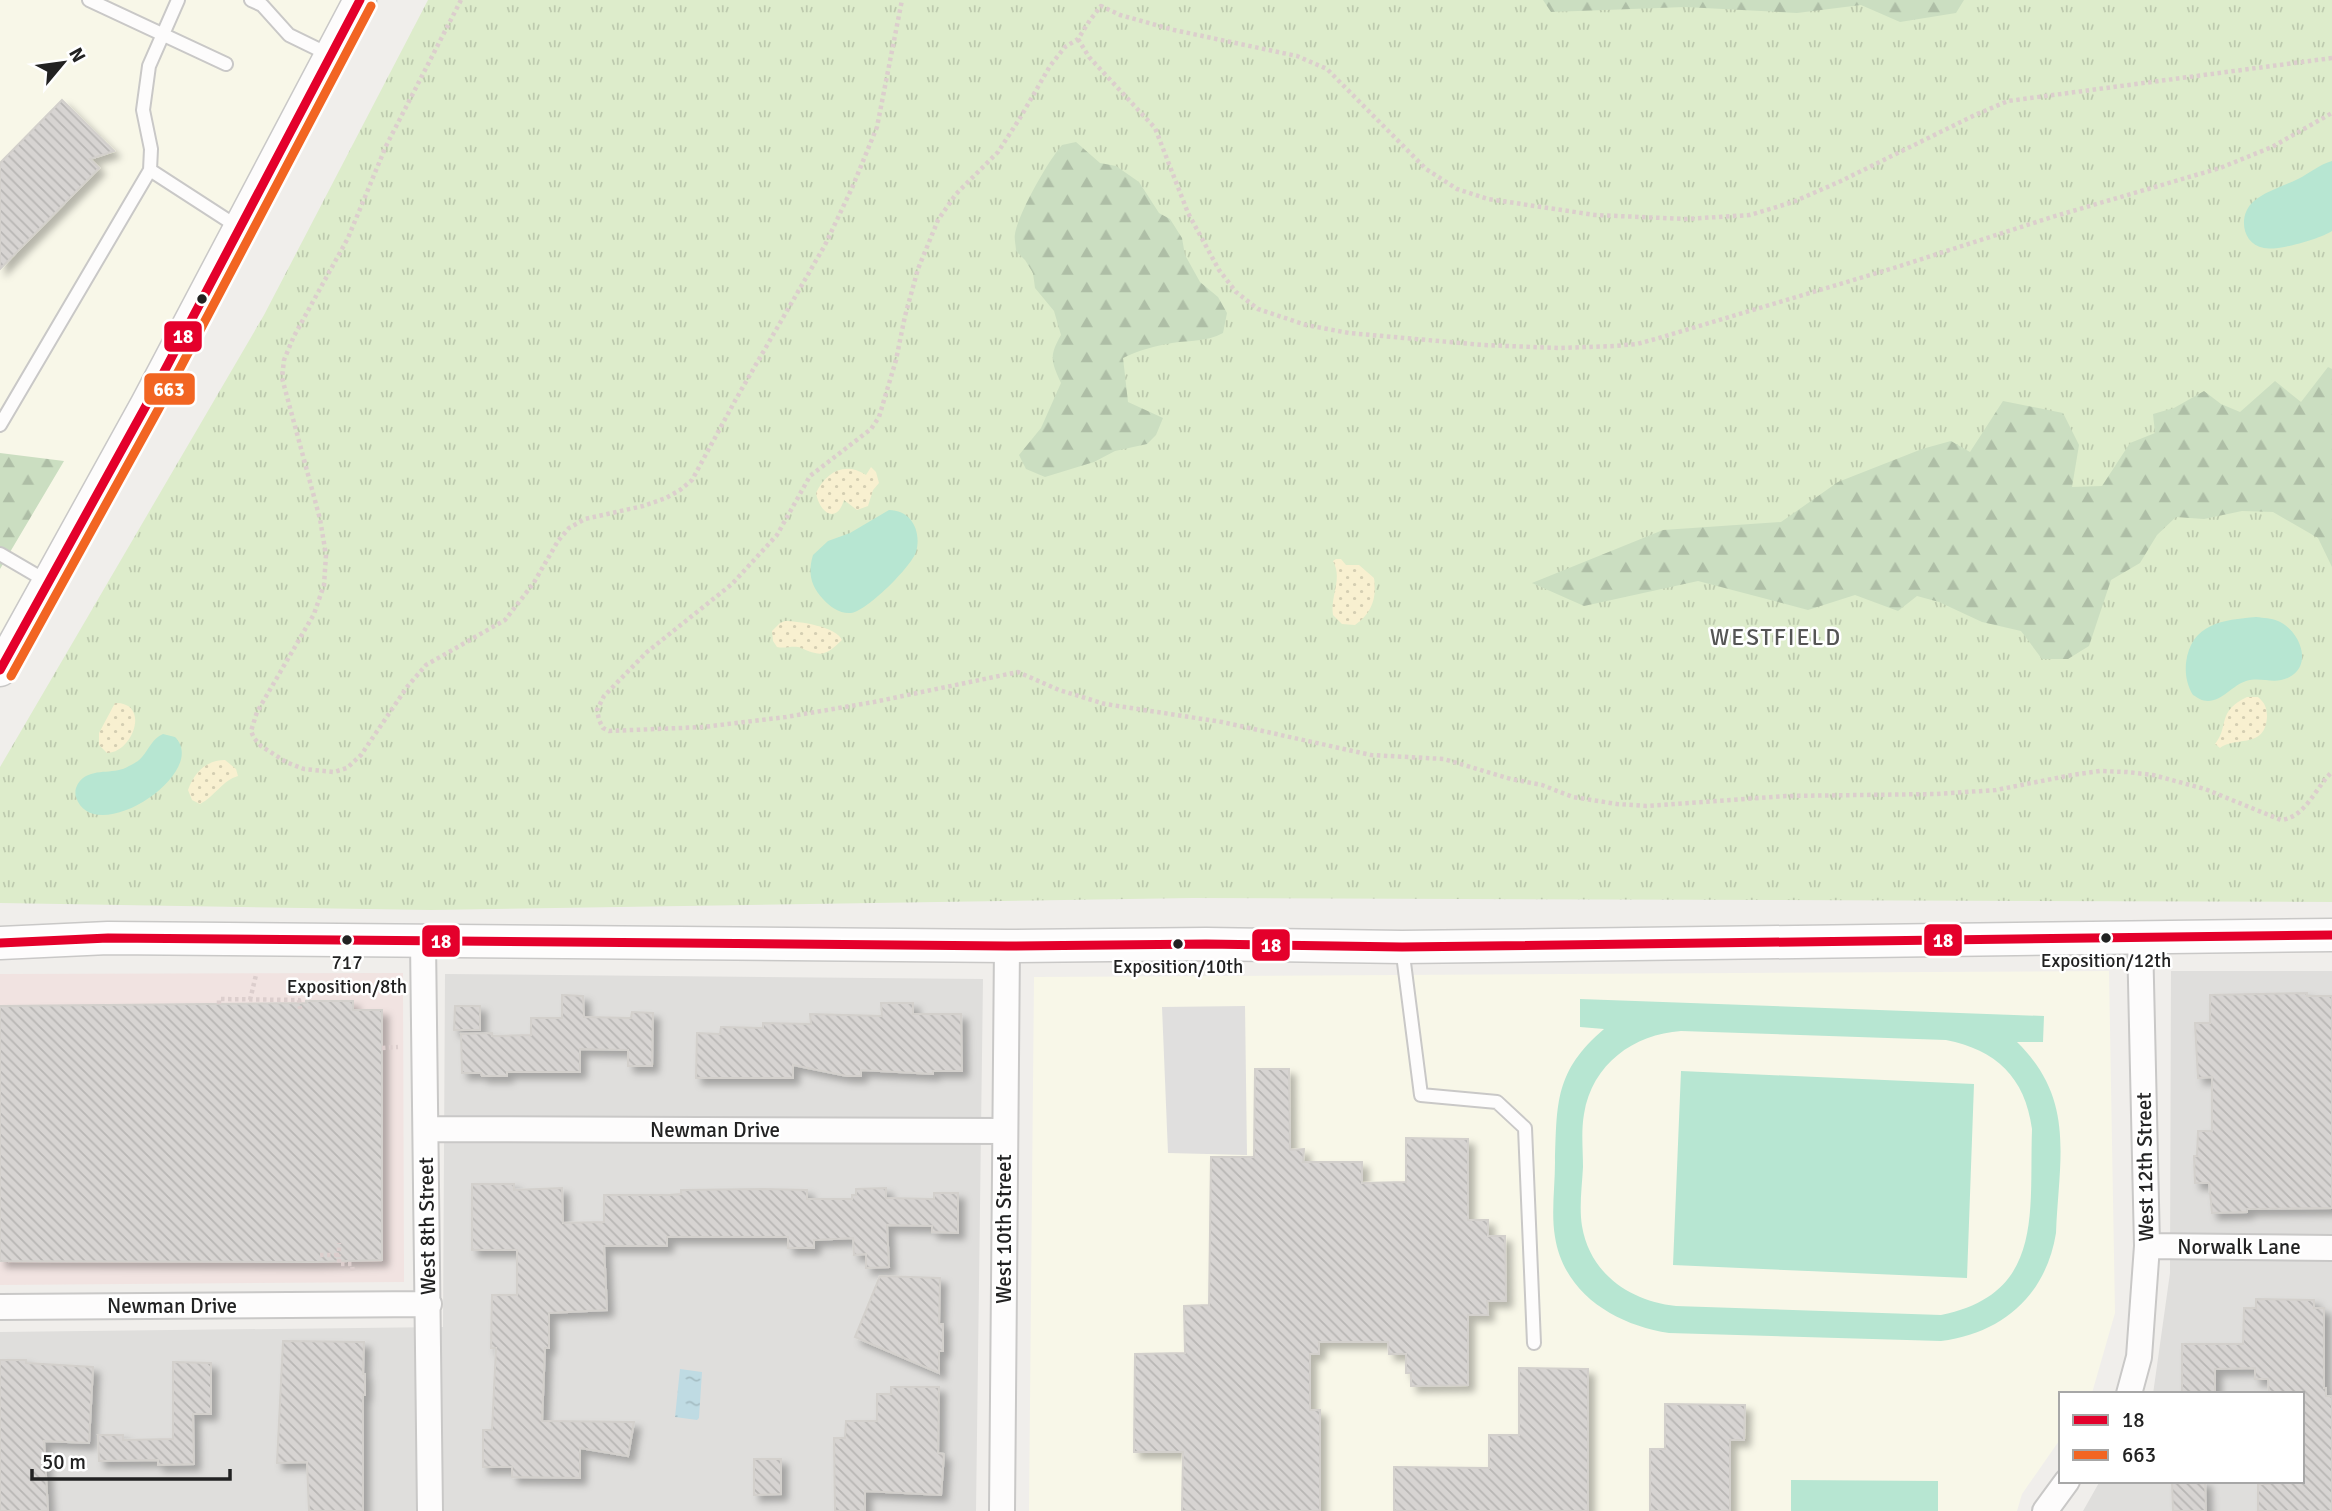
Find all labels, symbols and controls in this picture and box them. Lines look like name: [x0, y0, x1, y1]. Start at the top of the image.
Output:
north arrow: [28, 28, 98, 98]
text: N: [63, 44, 91, 67]
unlabelled marker: [195, 292, 209, 306]
line badge: 18: [163, 320, 203, 353]
text: 18: [173, 325, 193, 349]
line badge: 663: [143, 372, 196, 406]
text: 663: [154, 378, 184, 402]
district label: WESTFIELD: [1710, 623, 1842, 652]
line badge: 18: [1923, 923, 1963, 957]
line badge: 18: [421, 924, 461, 958]
line badge: 18: [1251, 928, 1291, 962]
text: 18: [1933, 929, 1953, 953]
text: 18: [431, 930, 451, 954]
marker: Exposition/12th: [2099, 931, 2113, 945]
marker: 717 Exposition/8th: [340, 933, 354, 947]
text: 18: [1261, 934, 1281, 958]
marker: Exposition/10th: [1171, 937, 1185, 951]
place label: Exposition/12th: [2041, 949, 2171, 973]
place label: 717 Exposition/8th: [287, 951, 407, 999]
place label: Exposition/10th: [1113, 955, 1243, 979]
street label: West 12th Street: [2131, 1092, 2159, 1242]
street label: Newman Drive: [650, 1117, 780, 1143]
street label: West 10th Street: [991, 1154, 1017, 1304]
street label: West 8th Street: [413, 1157, 441, 1295]
street label: Norwalk Lane: [2177, 1234, 2301, 1260]
street label: Newman Drive: [107, 1293, 237, 1319]
legend: [2059, 1392, 2304, 1483]
text: 18: [2122, 1407, 2145, 1433]
scale bar: [32, 1438, 229, 1482]
text: 663: [2122, 1442, 2156, 1468]
text: 50 m: [42, 1449, 86, 1475]

